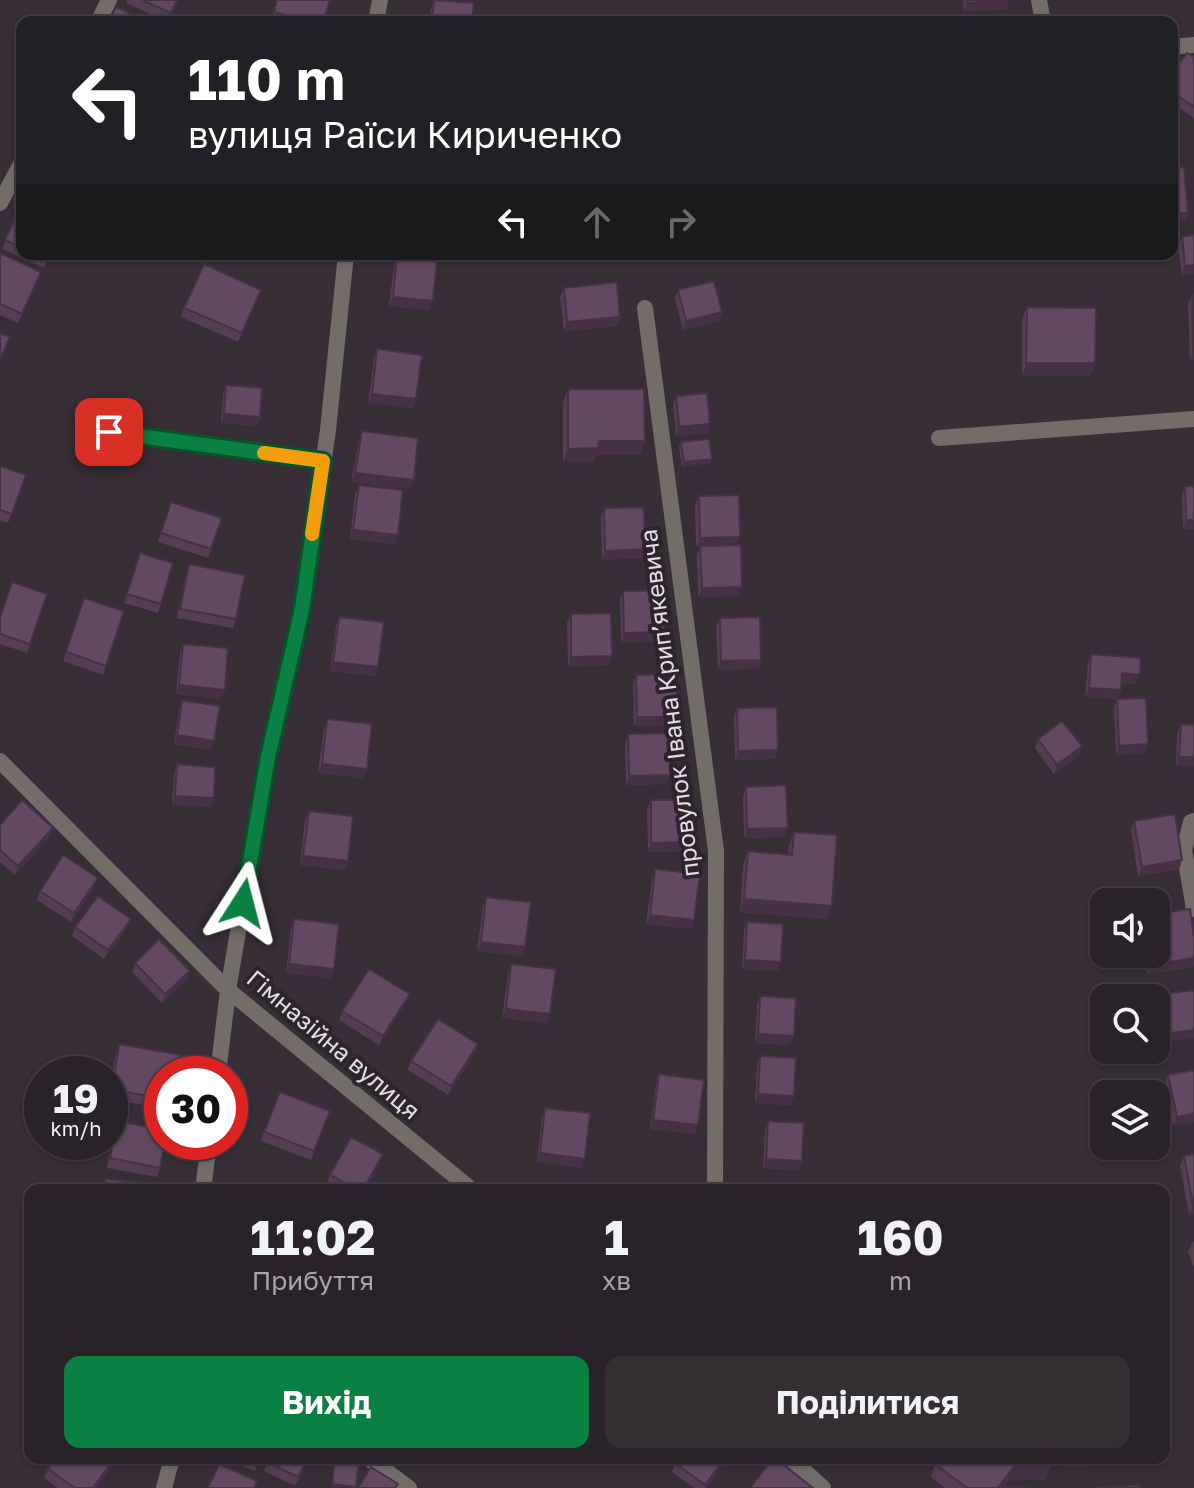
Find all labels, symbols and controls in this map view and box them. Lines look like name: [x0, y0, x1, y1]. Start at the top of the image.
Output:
text: 110 m: [188, 45, 345, 112]
icon: left: [56, 48, 160, 152]
text: вулиця Раїси Кириченко: [188, 113, 622, 156]
icon: left: [491, 200, 535, 244]
icon: ahead: [575, 200, 619, 244]
icon: right: [659, 200, 703, 244]
pin: [75, 398, 143, 466]
icon: arrive: [87, 410, 131, 454]
street label: провулок Івана Крипʼякевича: [633, 528, 704, 879]
position arrow: [201, 861, 285, 945]
map controls: [1090, 888, 1170, 1160]
button: sound: [1090, 888, 1170, 968]
street label: Гімназійна вулиця: [242, 963, 426, 1125]
button: search: [1090, 984, 1170, 1064]
speed limit sign: 30: [144, 1056, 248, 1160]
text: 19: [53, 1074, 99, 1122]
button: layers: [1090, 1080, 1170, 1160]
text: km/h: [51, 1116, 101, 1140]
text: 11:02: [250, 1208, 376, 1266]
text: 1: [604, 1208, 629, 1266]
text: 160: [857, 1208, 944, 1266]
text: Прибуття: [252, 1265, 374, 1296]
text: хв: [602, 1265, 631, 1296]
text: m: [889, 1265, 912, 1296]
button: Вихід: [64, 1356, 589, 1448]
button: Поділитися: [605, 1356, 1130, 1448]

